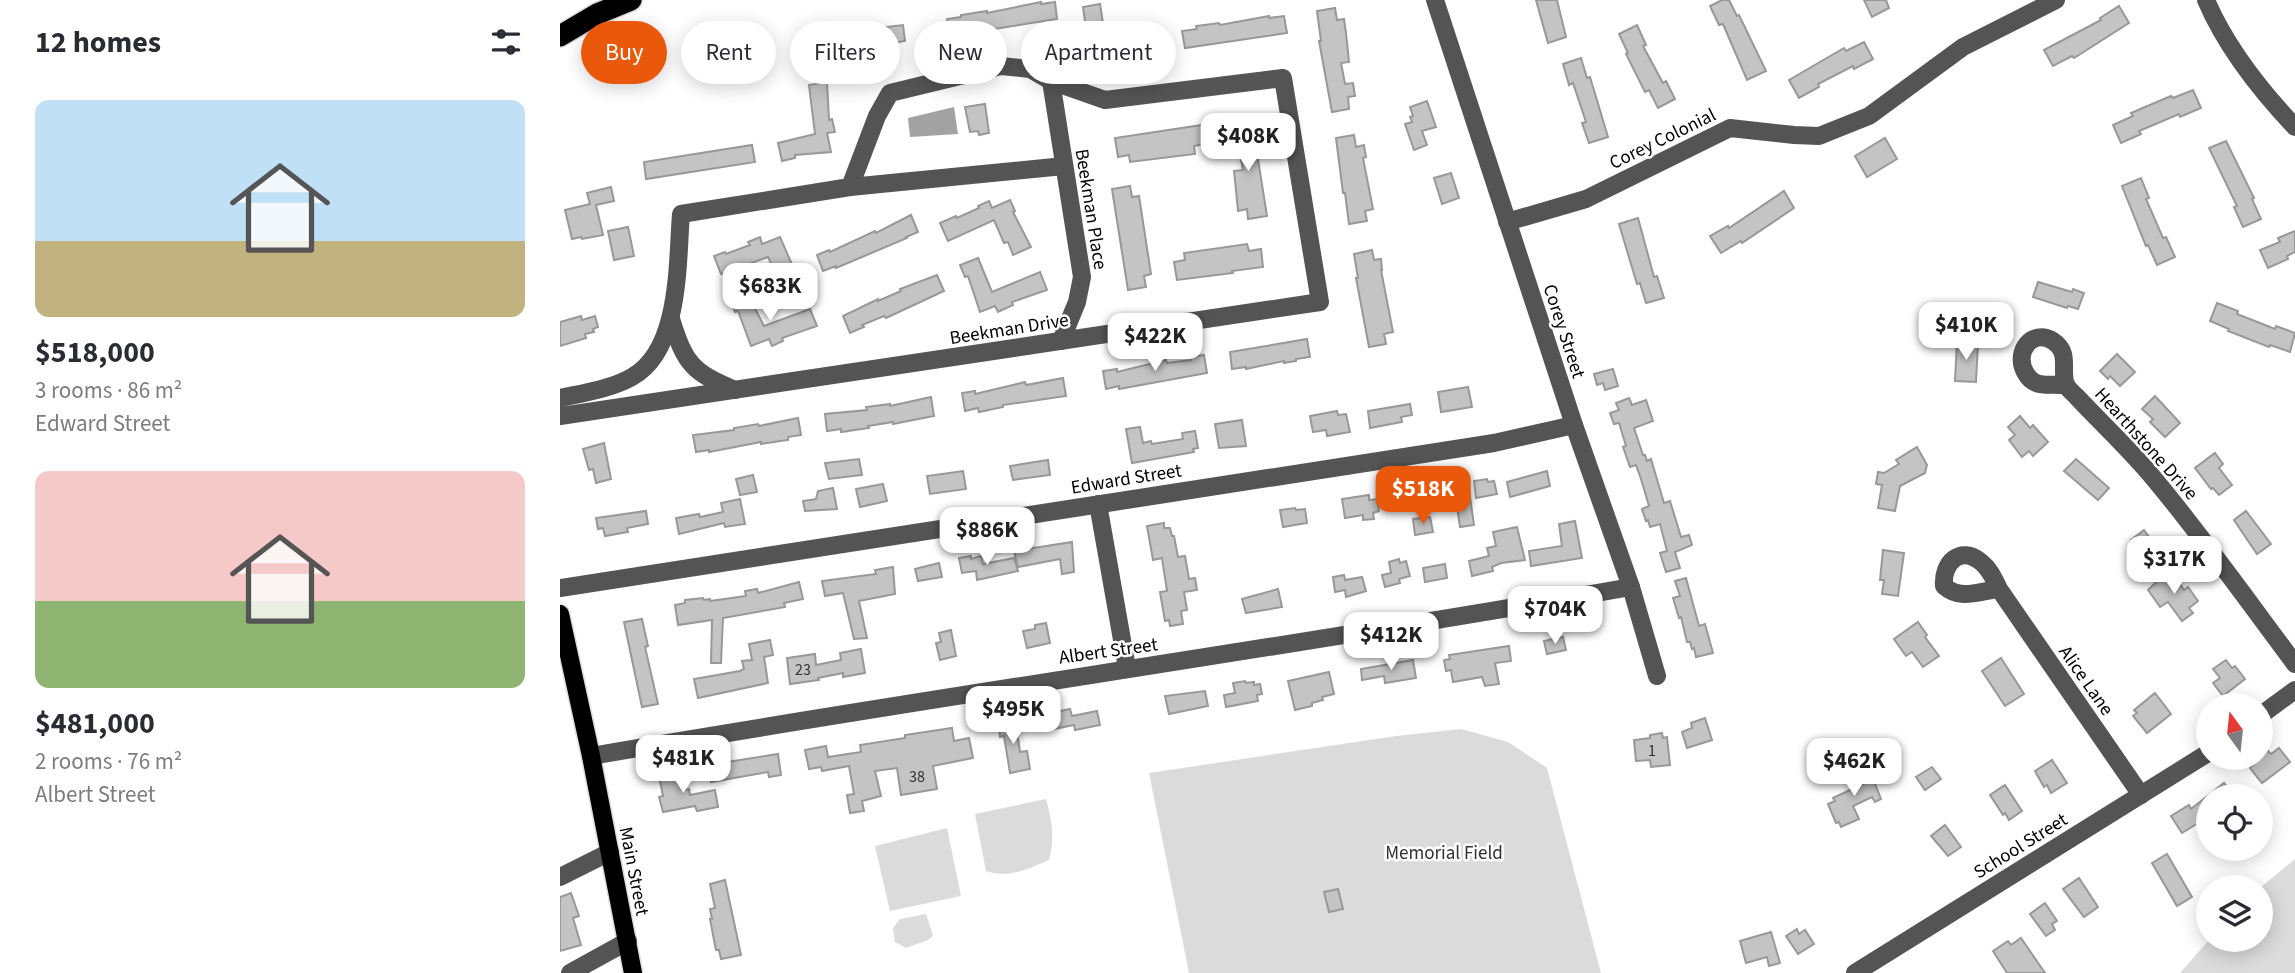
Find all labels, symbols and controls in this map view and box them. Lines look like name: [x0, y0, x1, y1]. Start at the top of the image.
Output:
text: 12 homes: [35, 21, 161, 64]
chip: Buy: [581, 21, 667, 84]
chip: Rent: [681, 21, 776, 84]
chip: Filters: [790, 21, 900, 84]
chip: New: [914, 21, 1007, 84]
chip: Apartment: [1021, 21, 1176, 84]
icon: filters: [487, 23, 525, 61]
street label: Corey Colonial: [1605, 102, 1721, 177]
pin: $408K: [1199, 114, 1297, 173]
text: $408K: [1217, 119, 1279, 152]
icon: home: [217, 145, 343, 271]
street label: Beekman Place: [1068, 147, 1113, 272]
pin: $683K: [721, 264, 819, 323]
text: $683K: [739, 269, 801, 302]
street label: Corey Street: [1536, 281, 1592, 382]
pin: $410K: [1917, 302, 2015, 362]
street label: Beekman Drive: [948, 307, 1071, 352]
text: $410K: [1935, 308, 1997, 341]
pin: $422K: [1106, 314, 1204, 373]
text: $422K: [1124, 319, 1186, 352]
text: $518,000: [35, 331, 155, 374]
text: 3 rooms · 86 m²: [35, 374, 182, 407]
street label: Hearthstone Drive: [2088, 382, 2204, 506]
text: Edward Street: [35, 407, 170, 440]
street label: Edward Street: [1069, 457, 1184, 502]
pin: $518K: [1374, 466, 1472, 526]
text: $518K: [1392, 472, 1454, 505]
pin: $886K: [938, 508, 1036, 567]
text: $886K: [956, 513, 1018, 546]
icon: home: [217, 516, 343, 642]
pin: $317K: [2125, 536, 2223, 596]
text: $317K: [2143, 542, 2205, 575]
pin: $704K: [1506, 586, 1604, 646]
text: $704K: [1524, 592, 1586, 625]
pin: $412K: [1342, 612, 1440, 672]
text: $412K: [1360, 618, 1422, 651]
street label: Albert Street: [1057, 631, 1160, 672]
street label: Alice Lane: [2052, 640, 2120, 721]
house number: 23: [795, 659, 811, 681]
pin: $495K: [964, 686, 1062, 746]
text: $495K: [982, 692, 1044, 725]
north arrow: [2196, 693, 2273, 770]
map controls: [2196, 693, 2273, 952]
text: $481,000: [35, 702, 155, 745]
pin: $481K: [634, 736, 732, 795]
pin: $462K: [1805, 738, 1903, 798]
house number: 1: [1648, 740, 1656, 762]
text: $481K: [652, 741, 714, 774]
text: $462K: [1823, 744, 1885, 777]
text: 2 rooms · 76 m²: [35, 745, 182, 778]
house number: 38: [909, 766, 925, 788]
text: Albert Street: [35, 778, 155, 811]
button: locate: [2196, 784, 2273, 861]
street label: School Street: [1969, 806, 2073, 886]
street label: Main Street: [612, 825, 655, 919]
park label: Memorial Field: [1385, 840, 1503, 867]
button: layers: [2196, 875, 2273, 952]

